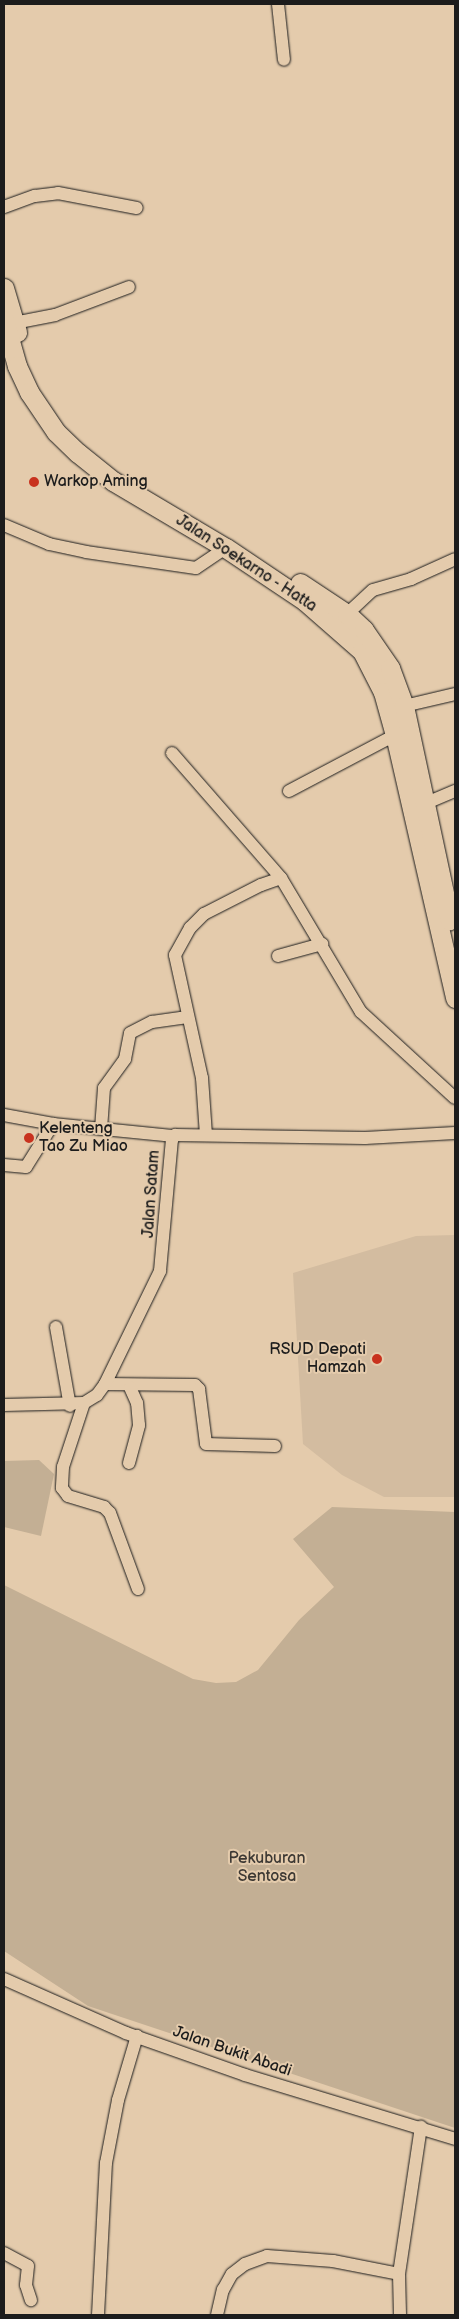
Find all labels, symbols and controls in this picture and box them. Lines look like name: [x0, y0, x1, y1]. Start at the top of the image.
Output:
place label: Warkop Aming: [44, 472, 148, 492]
marker: Warkop Aming: [28, 476, 40, 488]
street label: Jalan Soekarno - Hatta: [171, 511, 321, 617]
place label: Kelenteng Tao Zu Miao: [39, 1119, 128, 1157]
marker: Kelenteng Tao Zu Miao: [23, 1132, 35, 1144]
street label: Jalan Satam: [139, 1149, 165, 1239]
place label: RSUD Depati Hamzah: [269, 1340, 366, 1378]
marker: RSUD Depati Hamzah: [370, 1352, 384, 1366]
park label: Pekuburan Sentosa: [229, 1849, 305, 1887]
street label: Jalan Bukit Abadi: [170, 2023, 294, 2081]

